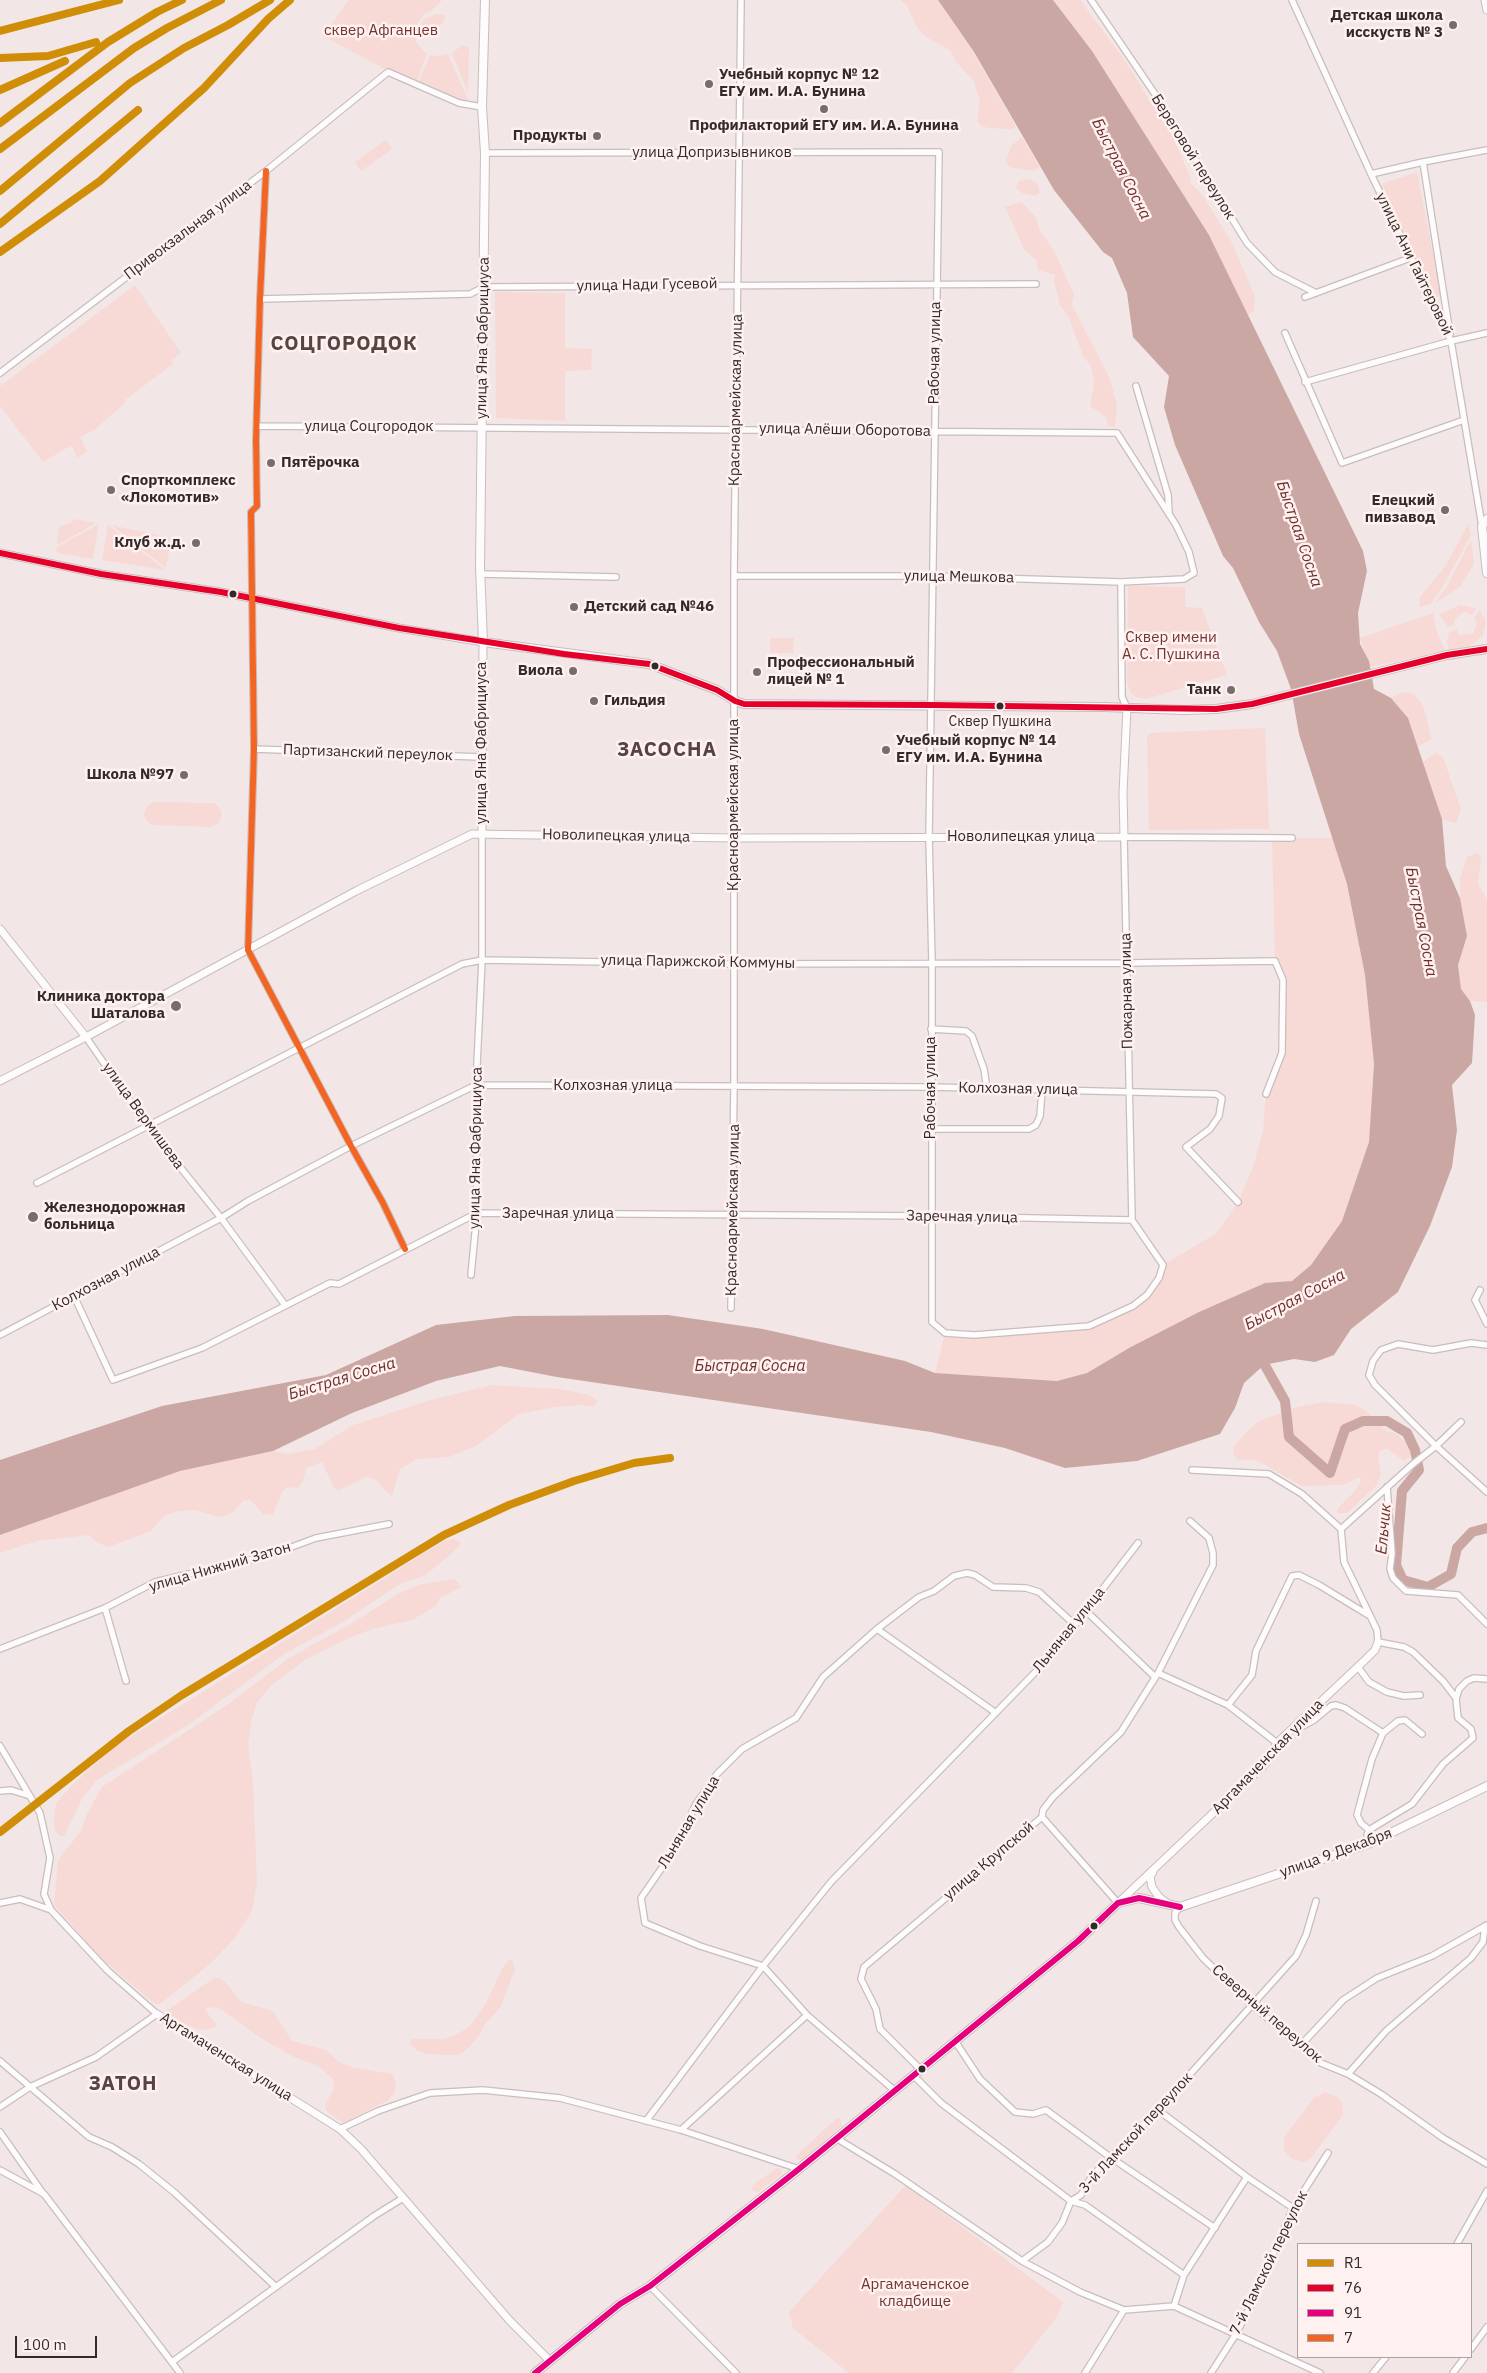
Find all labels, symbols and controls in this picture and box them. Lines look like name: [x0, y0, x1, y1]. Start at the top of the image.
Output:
place label: Детская школа исскуств № 3: [1331, 7, 1443, 42]
marker: Детская школа исскуств № 3: [1447, 19, 1459, 31]
park label: сквер Афганцев: [324, 22, 438, 40]
place label: Учебный корпус № 12 ЕГУ им. И.А. Бунина: [719, 66, 879, 101]
marker: Учебный корпус № 12 ЕГУ им. И.А. Бунина: [703, 78, 715, 90]
street label: Береговой переулок: [1147, 91, 1239, 223]
marker: Профилакторий ЕГУ им. И.А. Бунина: [818, 103, 830, 115]
water label: Быстрая Сосна: [1087, 115, 1155, 223]
place label: Профилакторий ЕГУ им. И.А. Бунина: [689, 117, 959, 135]
place label: Продукты: [513, 127, 587, 145]
marker: Продукты: [591, 130, 603, 142]
street label: улица Допризывников: [632, 144, 792, 162]
street label: Привокзальная улица: [121, 176, 255, 284]
street label: улица Ани Гайтеровой: [1372, 190, 1456, 338]
street label: улица Яна Фабрициуса: [473, 257, 493, 419]
street label: улица Нади Гусевой: [576, 275, 718, 295]
street label: Рабочая улица: [925, 301, 945, 405]
street label: Красноармейская улица: [725, 314, 747, 486]
district label: СОЦГОРОДОК: [269, 332, 419, 356]
street label: улица Соцгородок: [304, 418, 434, 436]
street label: улица Алёши Оборотова: [759, 420, 931, 440]
place label: Пятёрочка: [281, 454, 360, 472]
marker: Пятёрочка: [265, 457, 277, 469]
place label: Спорткомплекс «Локомотив»: [121, 472, 236, 507]
water label: Быстрая Сосна: [1272, 478, 1326, 590]
marker: Спорткомплекс «Локомотив»: [105, 484, 117, 496]
place label: Елецкий пивзавод: [1365, 492, 1435, 527]
marker: Елецкий пивзавод: [1439, 504, 1451, 516]
place label: Клуб ж.д.: [114, 534, 186, 552]
marker: Клуб ж.д.: [190, 537, 202, 549]
street label: улица Мешкова: [904, 567, 1014, 587]
unlabelled marker: [228, 589, 238, 599]
place label: Детский сад №46: [584, 598, 714, 616]
marker: Детский сад №46: [568, 601, 580, 613]
park label: Сквер имени А. С. Пушкина: [1122, 629, 1220, 664]
place label: Профессиональный лицей № 1: [767, 654, 915, 689]
unlabelled marker: [650, 661, 660, 671]
street label: улица Яна Фабрициуса: [473, 662, 491, 824]
place label: Виола: [518, 662, 563, 680]
marker: Виола: [567, 665, 579, 677]
marker: Профессиональный лицей № 1: [751, 666, 763, 678]
place label: Танк: [1187, 681, 1221, 699]
marker: Танк: [1225, 684, 1237, 696]
place label: Гильдия: [604, 692, 666, 710]
marker: Гильдия: [588, 695, 600, 707]
marker: Сквер Пушкина: [995, 701, 1005, 711]
place label: Сквер Пушкина: [949, 714, 1051, 730]
street label: Красноармейская улица: [725, 719, 743, 891]
place label: Учебный корпус № 14 ЕГУ им. И.А. Бунина: [896, 732, 1056, 767]
district label: ЗАСОСНА: [616, 738, 718, 762]
street label: Партизанский переулок: [283, 741, 453, 765]
marker: Учебный корпус № 14 ЕГУ им. И.А. Бунина: [880, 744, 892, 756]
place label: Школа №97: [86, 766, 174, 784]
marker: Школа №97: [178, 769, 190, 781]
street label: Новолипецкая улица: [542, 826, 690, 846]
street label: Новолипецкая улица: [947, 828, 1095, 846]
water label: Быстрая Сосна: [1401, 866, 1441, 978]
street label: Пожарная улица: [1117, 933, 1137, 1049]
street label: улица Парижской Коммуны: [601, 951, 795, 973]
place label: Клиника доктора Шаталова: [37, 988, 165, 1023]
marker: Клиника доктора Шаталова: [169, 999, 183, 1013]
street label: Рабочая улица: [922, 1036, 940, 1140]
street label: улица Вермишева: [98, 1059, 188, 1173]
street label: улица Яна Фабрициуса: [466, 1067, 486, 1229]
street label: Колхозная улица: [553, 1077, 673, 1095]
street label: Колхозная улица: [958, 1079, 1078, 1099]
street label: Красноармейская улица: [722, 1124, 744, 1296]
place label: Железнодорожная больница: [44, 1199, 186, 1234]
street label: Заречная улица: [502, 1205, 614, 1223]
street label: Заречная улица: [906, 1207, 1018, 1227]
marker: Железнодорожная больница: [26, 1210, 40, 1224]
street label: Колхозная улица: [49, 1243, 163, 1315]
water label: Быстрая Сосна: [1241, 1265, 1349, 1335]
water label: Быстрая Сосна: [286, 1354, 398, 1404]
water label: Быстрая Сосна: [694, 1356, 806, 1376]
water label: Ельчик: [1372, 1503, 1396, 1555]
street label: улица Нижний Затон: [147, 1538, 293, 1596]
street label: Льняная улица: [1029, 1584, 1109, 1676]
street label: Аргамаченская улица: [1208, 1696, 1328, 1818]
street label: Льняная улица: [654, 1772, 724, 1872]
street label: улица Крупской: [940, 1818, 1038, 1904]
street label: улица 9 Декабря: [1277, 1824, 1395, 1882]
unlabelled marker: [1089, 1921, 1099, 1931]
street label: Северный переулок: [1208, 1961, 1326, 2067]
street label: Аргамаченская улица: [156, 2009, 296, 2105]
unlabelled marker: [917, 2064, 927, 2074]
street label: 3-й Ламской переулок: [1075, 2069, 1197, 2197]
district label: ЗАТОН: [88, 2072, 158, 2096]
street label: 7-й Ламской переулок: [1226, 2188, 1312, 2338]
legend: [1297, 2243, 1472, 2358]
text: R1: [1344, 2253, 1363, 2272]
park label: Аргамаченское кладбище: [861, 2276, 969, 2311]
text: 76: [1344, 2278, 1362, 2297]
text: 91: [1344, 2303, 1362, 2322]
scale bar: [18, 2326, 100, 2358]
text: 7: [1344, 2328, 1353, 2347]
text: 100 m: [23, 2335, 67, 2354]

